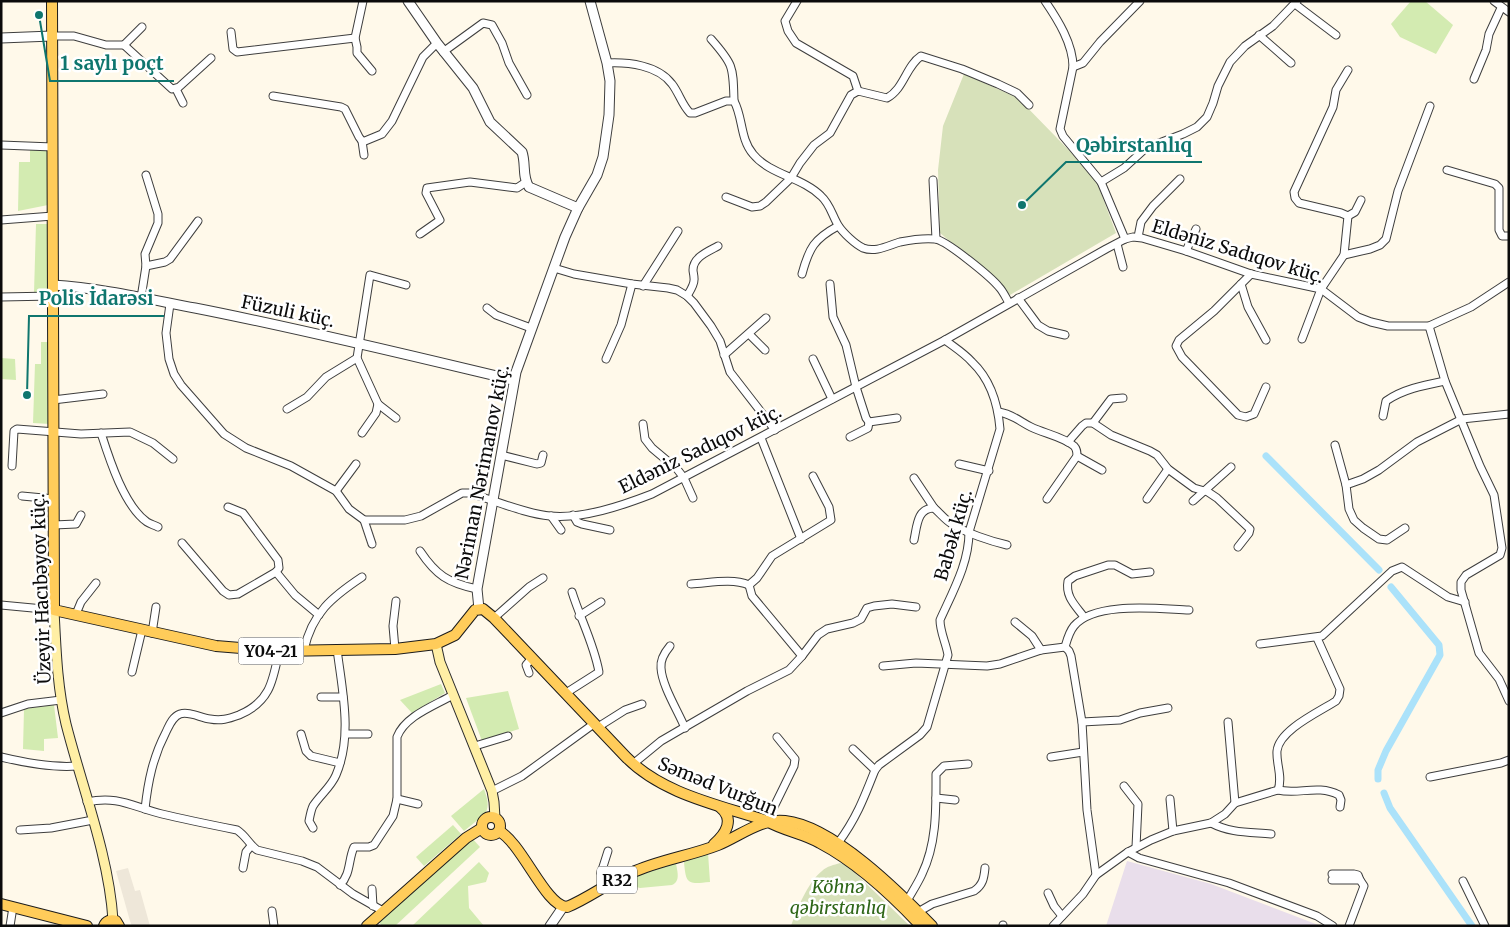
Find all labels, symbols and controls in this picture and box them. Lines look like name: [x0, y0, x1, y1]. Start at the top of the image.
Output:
callout: 1 saylı poçt: [50, 47, 174, 81]
text: 1 saylı poçt: [60, 51, 164, 75]
callout: Qəbirstanlıq: [1066, 128, 1202, 162]
text: Qəbirstanlıq: [1076, 133, 1192, 157]
street label: Eldəniz Sadıqov küç.: [1149, 214, 1327, 288]
callout: Polis İdarəsi: [29, 282, 164, 316]
text: Polis İdarəsi: [38, 286, 154, 310]
street label: Füzuli küç.: [239, 290, 337, 332]
street label: Nəriman Nərimanov küç.: [450, 363, 514, 581]
street label: Eldəniz Sadıqov küç.: [615, 400, 785, 498]
street label: Babək küç.: [929, 487, 977, 583]
street label: Üzeyir Hacıbəyov küç.: [26, 493, 56, 685]
road number: Y04-21: [238, 637, 304, 664]
street label: Səməd Vurğun: [655, 751, 781, 821]
road number: R32: [597, 866, 637, 894]
park label: Köhnə qəbirstanlıq: [790, 875, 886, 919]

